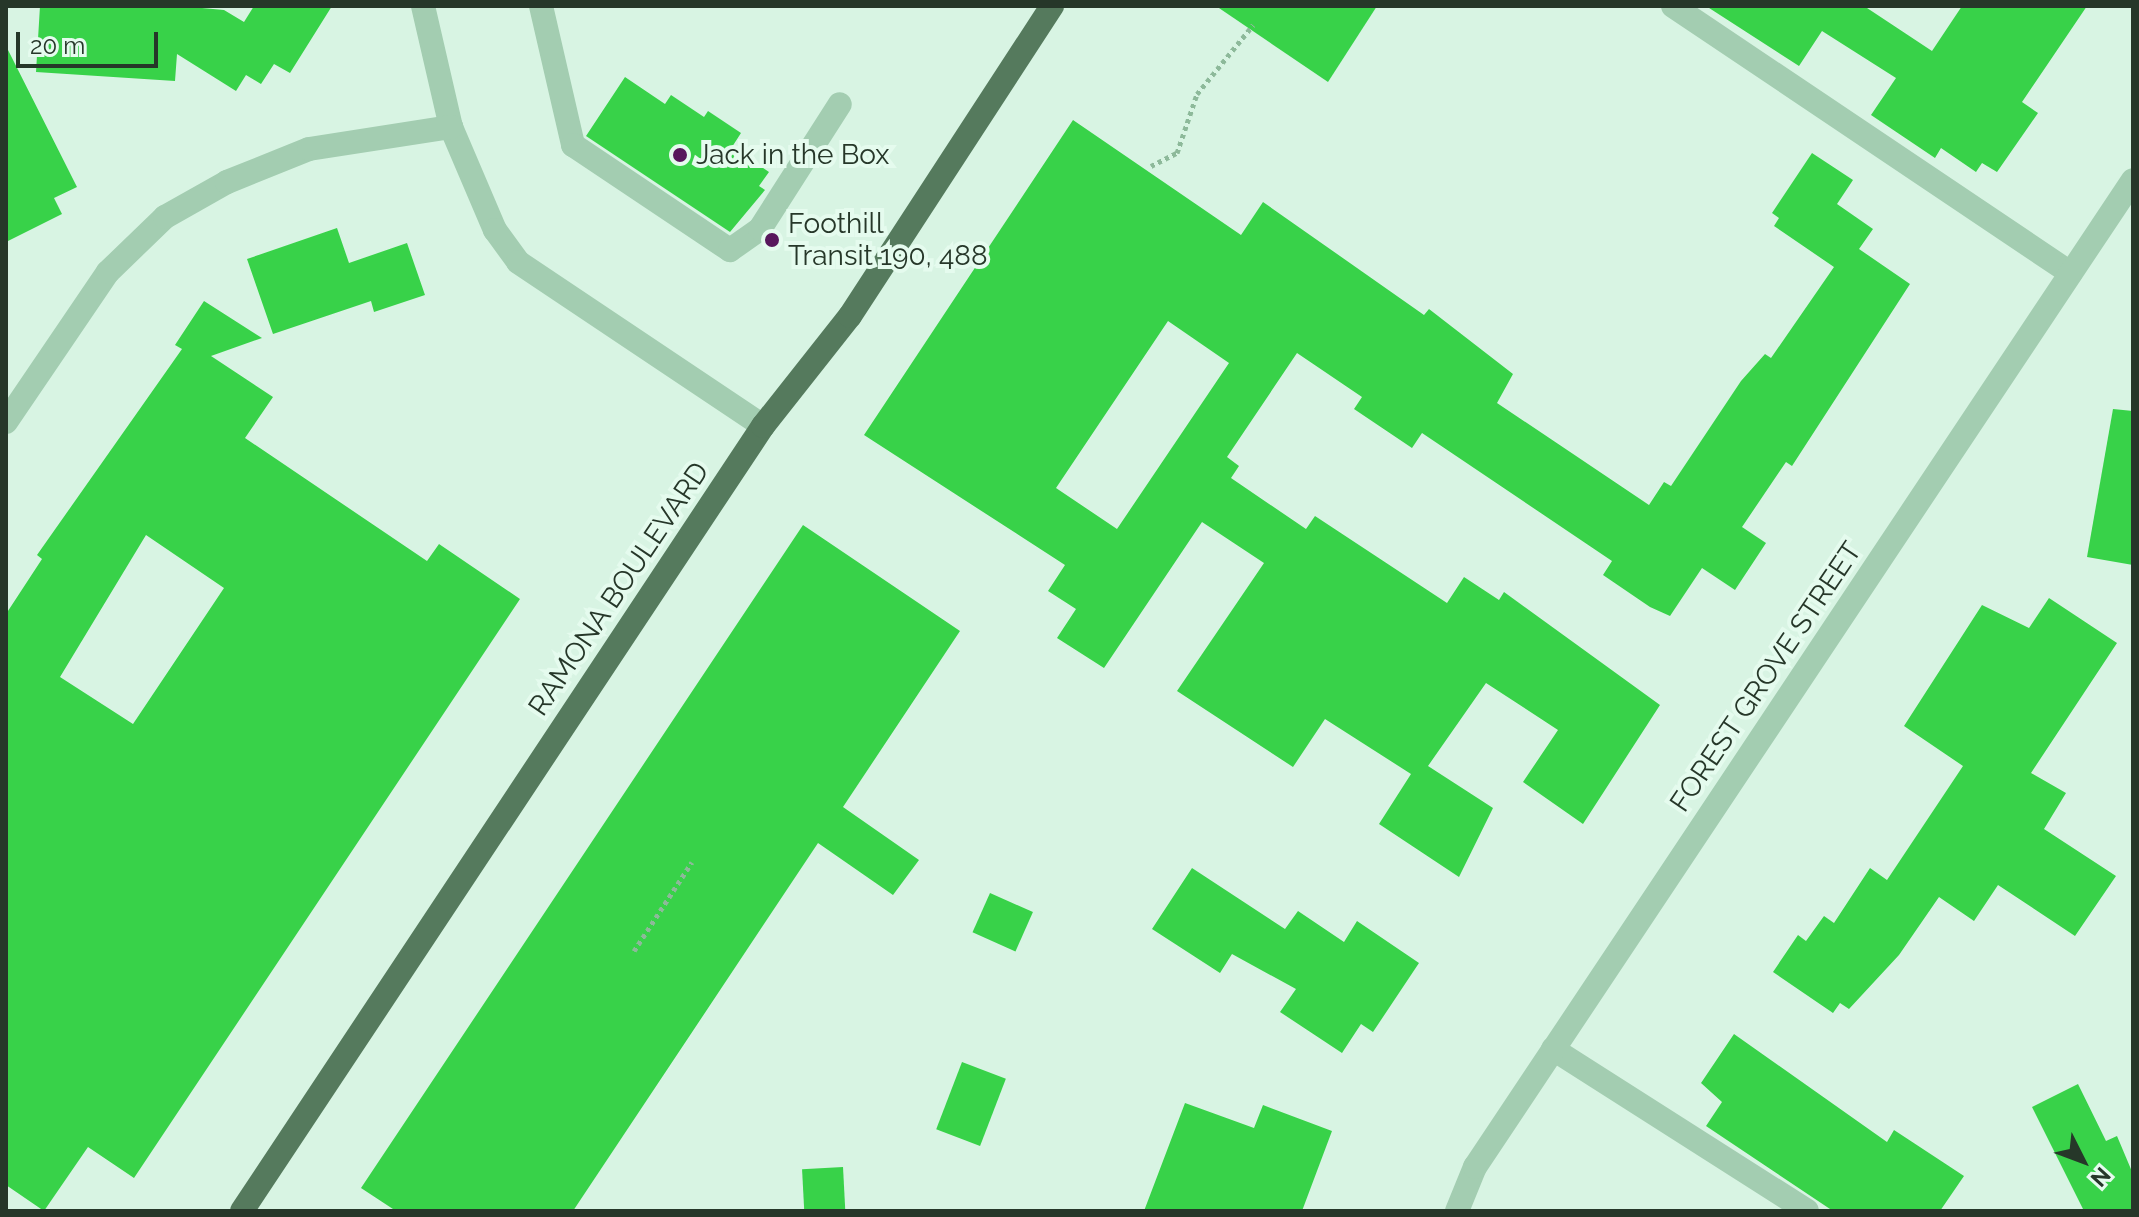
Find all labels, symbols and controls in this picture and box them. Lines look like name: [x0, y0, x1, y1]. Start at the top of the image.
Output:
scale bar: [20, 16, 162, 66]
text: 20 m: [30, 31, 85, 60]
place label: Jack in the Box: [696, 138, 889, 172]
marker: Jack in the Box: [671, 146, 689, 164]
place label: Foothill Transit 190, 488: [788, 207, 988, 273]
marker: Foothill Transit 190, 488: [763, 231, 781, 249]
street label: RAMONA BOULEVARD: [521, 456, 717, 722]
street label: FOREST GROVE STREET: [1663, 535, 1869, 819]
north arrow: [2043, 1121, 2123, 1201]
text: N: [2086, 1162, 2116, 1192]

